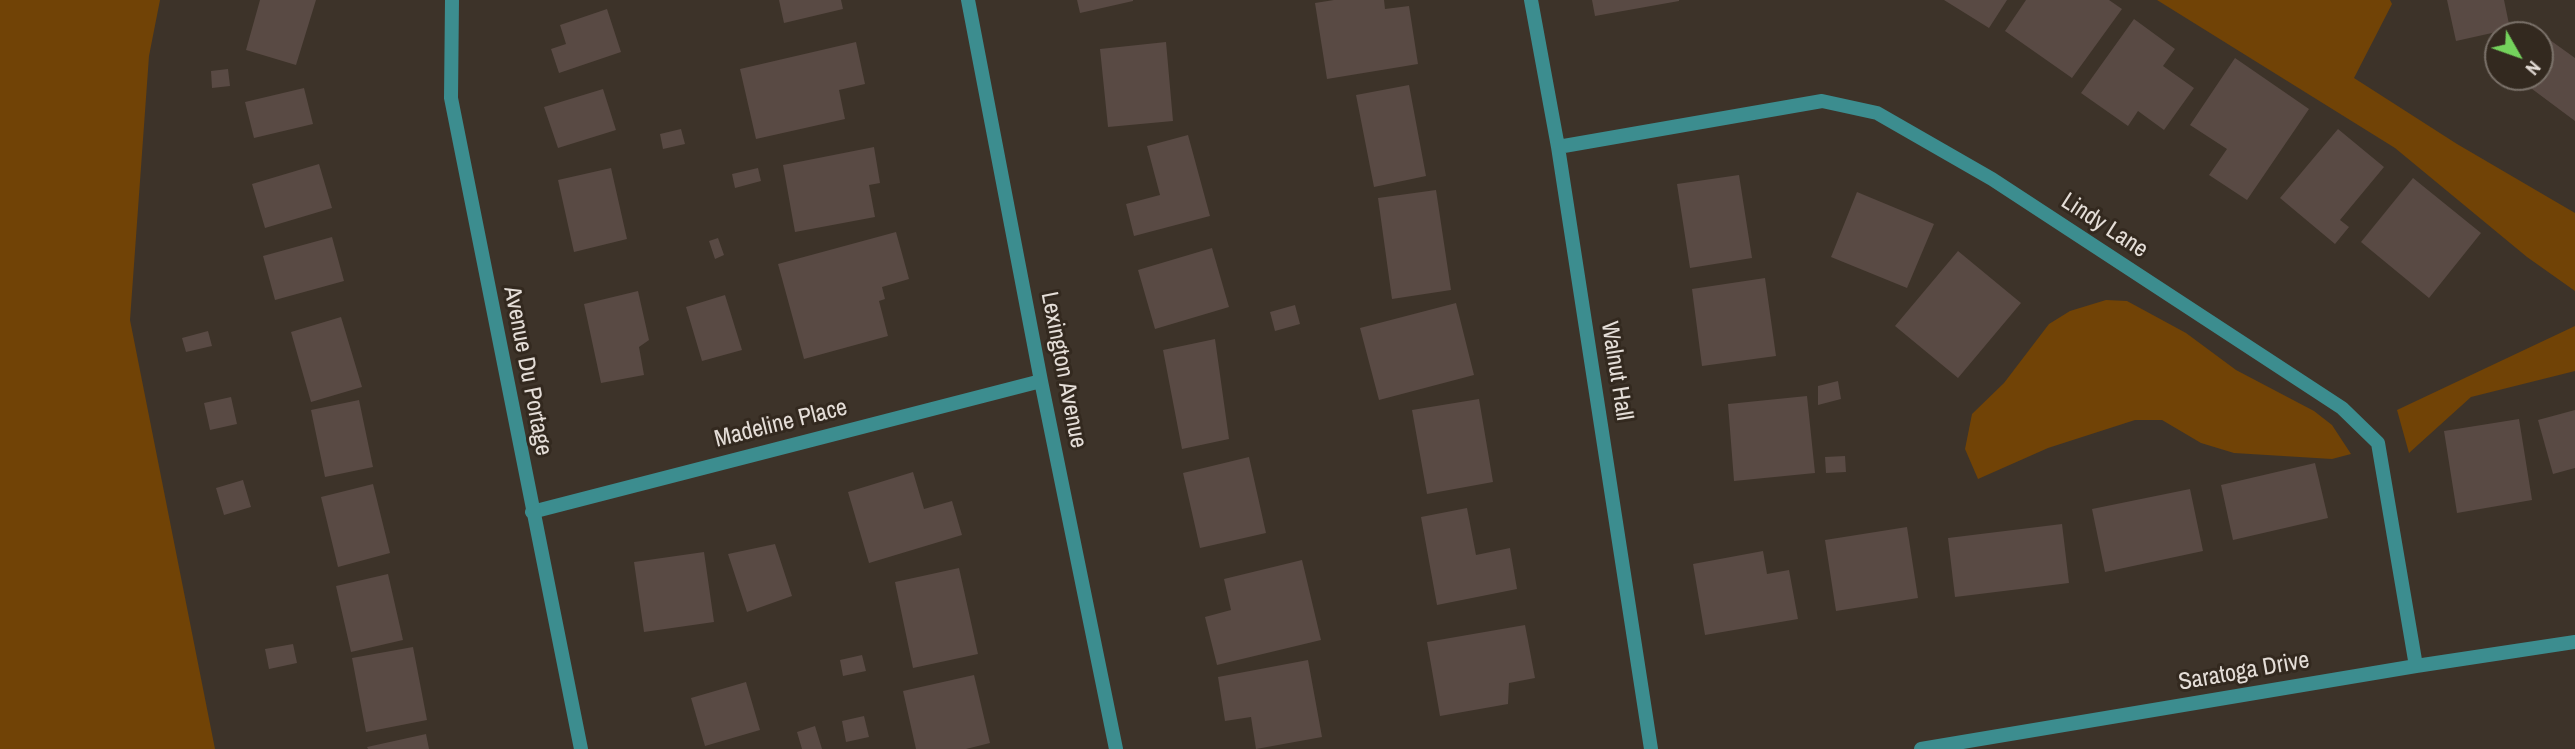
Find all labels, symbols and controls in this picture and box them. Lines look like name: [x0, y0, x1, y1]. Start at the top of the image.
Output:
north arrow: [2484, 21, 2554, 91]
text: N: [2520, 56, 2547, 81]
street label: Lindy Lane: [2055, 187, 2153, 265]
street label: Avenue Du Portage: [497, 284, 557, 458]
street label: Lexington Avenue: [1034, 290, 1092, 450]
street label: Walnut Hall: [1594, 319, 1638, 423]
street label: Madeline Place: [712, 394, 850, 454]
street label: Saratoga Drive: [2176, 646, 2312, 698]

